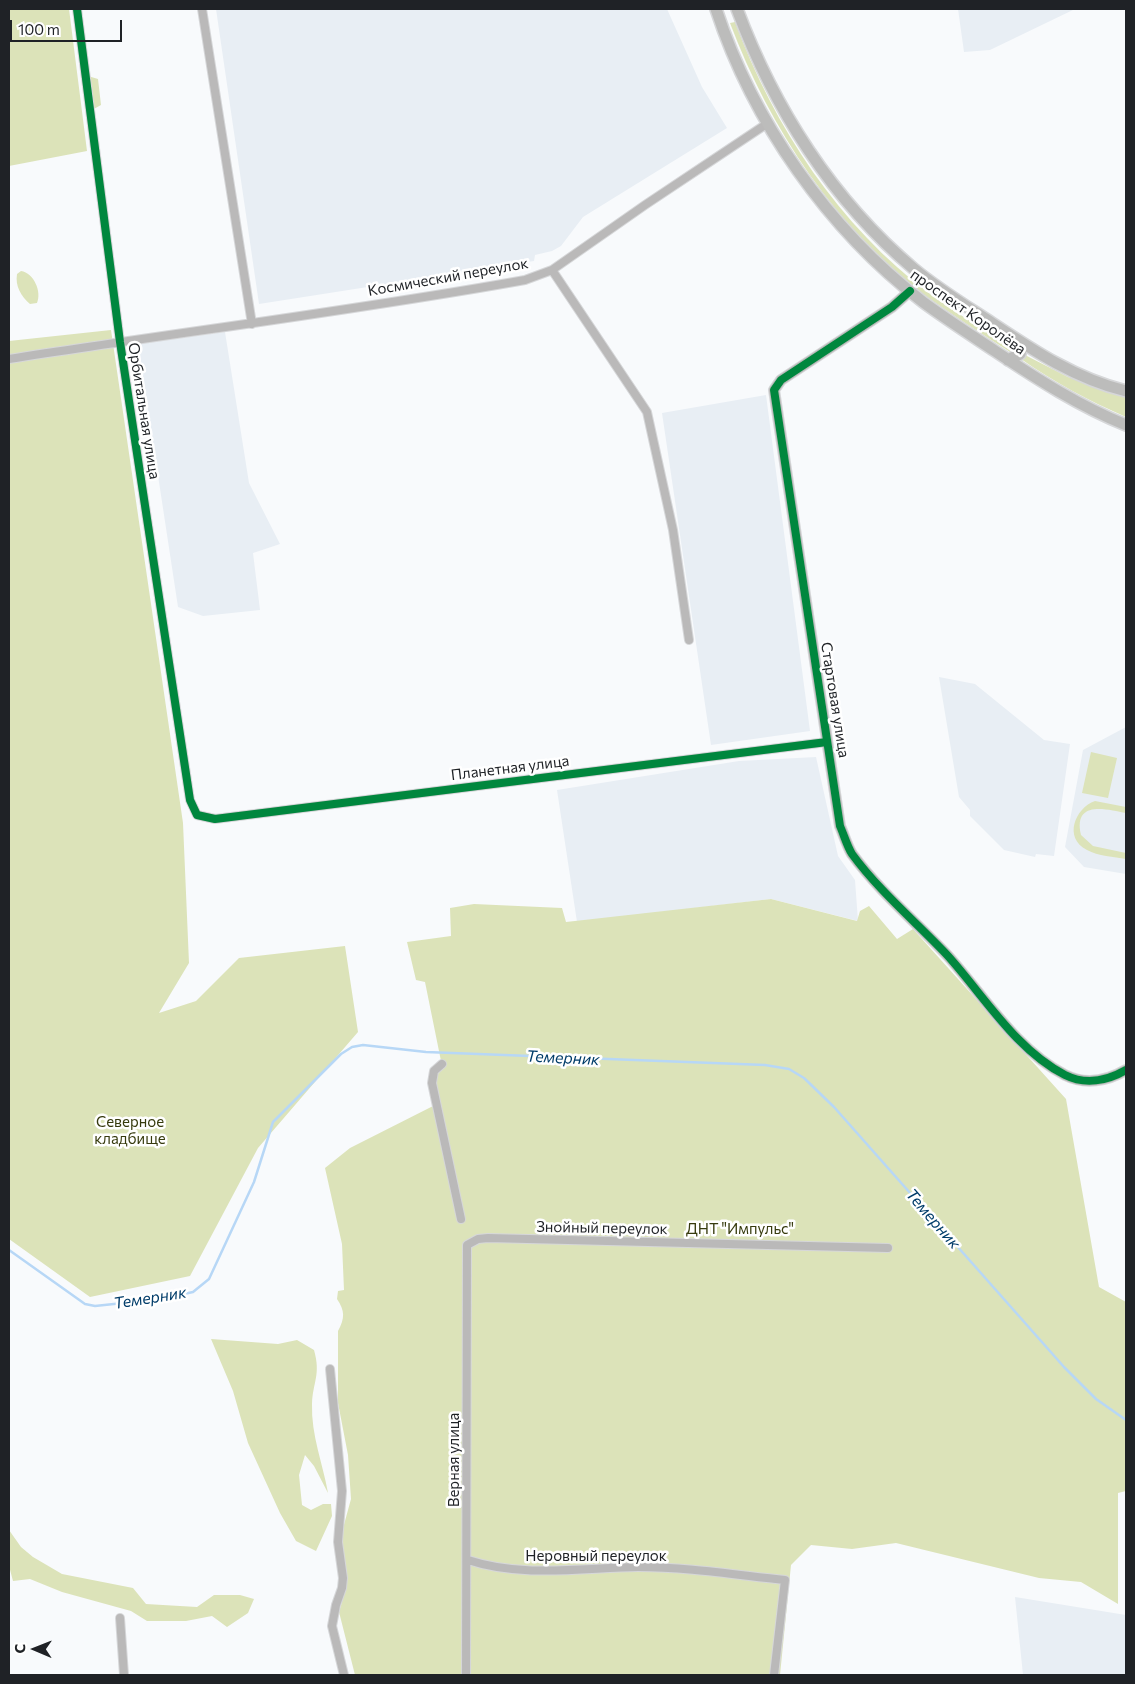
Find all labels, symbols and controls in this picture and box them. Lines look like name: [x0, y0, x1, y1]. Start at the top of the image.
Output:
scale bar: [12, 10, 125, 42]
text: 100 m: [18, 20, 60, 38]
street label: Космический переулок: [366, 254, 530, 300]
street label: проспект Королёва: [907, 265, 1029, 359]
street label: Орбитальная улица: [124, 341, 164, 481]
street label: Стартовая улица: [817, 641, 853, 759]
street label: Планетная улица: [450, 752, 570, 784]
water label: Темерник: [526, 1046, 600, 1070]
park label: Северное кладбище: [94, 1113, 166, 1148]
water label: Темерник: [902, 1185, 964, 1253]
street label: Знойный переулок: [536, 1218, 668, 1238]
park label: ДНТ "Импульс": [686, 1220, 794, 1238]
water label: Темерник: [112, 1283, 188, 1313]
street label: Верная улица: [445, 1413, 463, 1507]
street label: Неровный переулок: [525, 1547, 667, 1565]
north arrow: [10, 1624, 60, 1674]
text: С: [11, 1644, 28, 1654]

